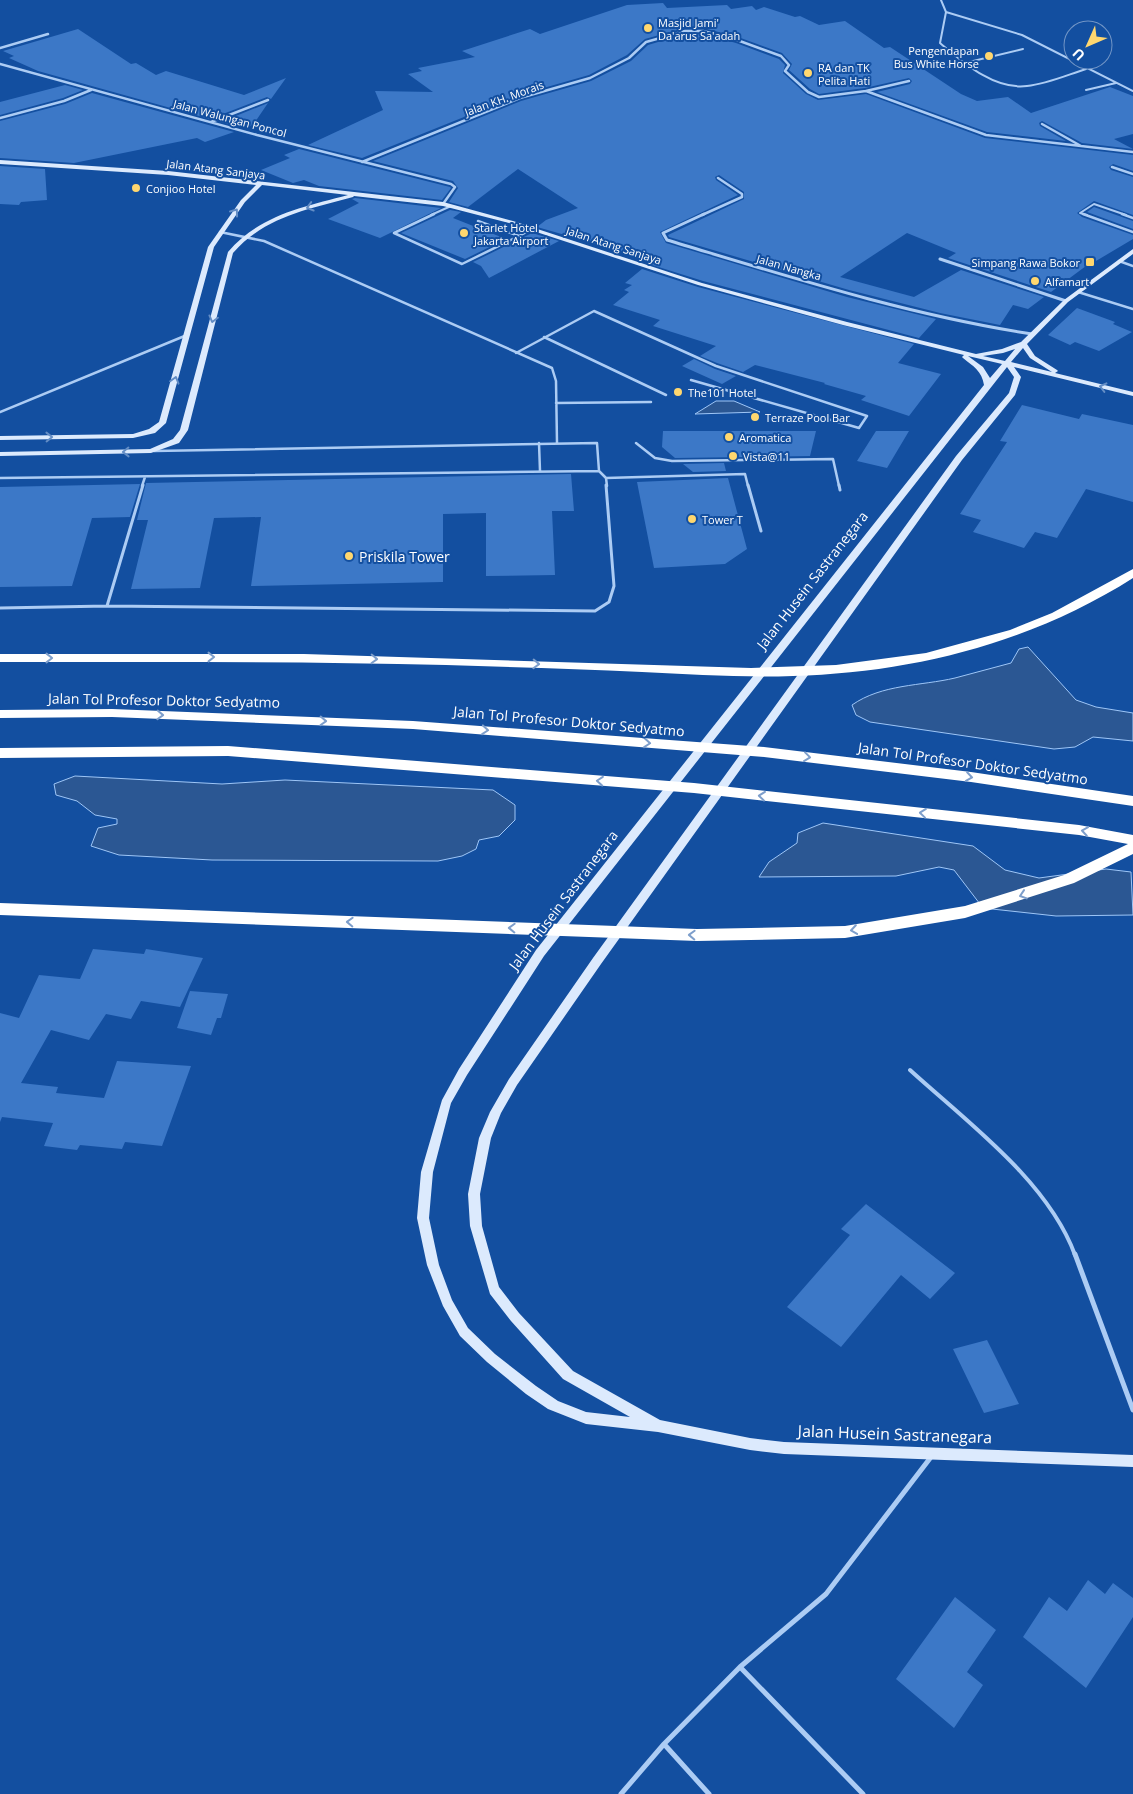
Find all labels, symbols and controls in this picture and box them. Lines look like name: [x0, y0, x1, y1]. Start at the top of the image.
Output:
place label: Masjid Jami' Da'arus Sa'adah: [658, 15, 740, 43]
north arrow: [1063, 20, 1113, 70]
marker: Masjid Jami' Da'arus Sa'adah: [642, 22, 654, 34]
place label: Pengendapan Bus White Horse: [894, 43, 979, 71]
text: U: [1068, 44, 1089, 65]
marker: Pengendapan Bus White Horse: [983, 50, 995, 62]
place label: RA dan TK Pelita Hati: [818, 60, 870, 88]
marker: RA dan TK Pelita Hati: [802, 67, 814, 79]
street label: Jalan KH. Morais: [461, 77, 546, 120]
street label: Jalan Walungan Poncol: [171, 95, 288, 140]
street label: Jalan Atang Sanjaya: [165, 155, 266, 183]
place label: Conjioo Hotel: [146, 181, 216, 196]
marker: Conjioo Hotel: [130, 182, 142, 194]
one-way arrow: [306, 202, 314, 212]
one-way arrow: [229, 208, 238, 218]
place label: Starlet Hotel Jakarta Airport: [473, 220, 548, 248]
street label: Jalan Atang Sanjaya: [563, 222, 664, 268]
marker: Starlet Hotel Jakarta Airport: [458, 227, 470, 239]
street label: Jalan Nangka: [754, 250, 823, 283]
place label: Simpang Rawa Bokor: [972, 255, 1081, 270]
marker: Simpang Rawa Bokor: [1084, 256, 1096, 268]
place label: Alfamart: [1045, 274, 1089, 289]
marker: Alfamart: [1029, 275, 1041, 287]
one-way arrow: [208, 315, 218, 323]
one-way arrow: [169, 376, 179, 384]
one-way arrow: [1099, 382, 1108, 393]
place label: The101 Hotel: [688, 385, 756, 400]
marker: The101 Hotel: [672, 386, 684, 398]
place label: Terraze Pool Bar: [765, 410, 850, 425]
marker: Terraze Pool Bar: [749, 411, 761, 423]
place label: Aromatica: [739, 430, 791, 445]
marker: Aromatica: [723, 431, 735, 443]
one-way arrow: [45, 432, 53, 443]
one-way arrow: [121, 447, 129, 458]
place label: Vista@11: [743, 449, 790, 464]
marker: Vista@11: [727, 450, 739, 462]
street label: Jalan Husein Sastranegara: [751, 507, 872, 654]
place label: Tower T: [702, 512, 743, 527]
marker: Tower T: [686, 513, 698, 525]
place label: Priskila Tower: [359, 547, 450, 566]
marker: Priskila Tower: [343, 550, 355, 562]
one-way arrow: [208, 652, 215, 662]
one-way arrow: [45, 653, 53, 663]
one-way arrow: [370, 654, 378, 664]
one-way arrow: [532, 659, 540, 669]
street label: Jalan Tol Profesor Doktor Sedyatmo: [46, 688, 280, 712]
street label: Jalan Tol Profesor Doktor Sedyatmo: [451, 701, 685, 741]
one-way arrow: [157, 709, 165, 720]
one-way arrow: [320, 716, 327, 726]
one-way arrow: [481, 725, 489, 736]
one-way arrow: [643, 737, 651, 748]
street label: Jalan Tol Profesor Doktor Sedyatmo: [855, 737, 1089, 789]
one-way arrow: [804, 751, 812, 762]
one-way arrow: [965, 771, 973, 782]
one-way arrow: [596, 775, 604, 786]
one-way arrow: [758, 791, 766, 802]
one-way arrow: [919, 808, 927, 819]
street label: Jalan Husein Sastranegara: [503, 826, 622, 975]
one-way arrow: [1081, 827, 1089, 837]
one-way arrow: [1019, 889, 1027, 899]
one-way arrow: [346, 916, 354, 927]
one-way arrow: [508, 923, 516, 933]
one-way arrow: [850, 924, 858, 935]
one-way arrow: [688, 930, 696, 940]
street label: Jalan Husein Sastranegara: [795, 1420, 993, 1448]

